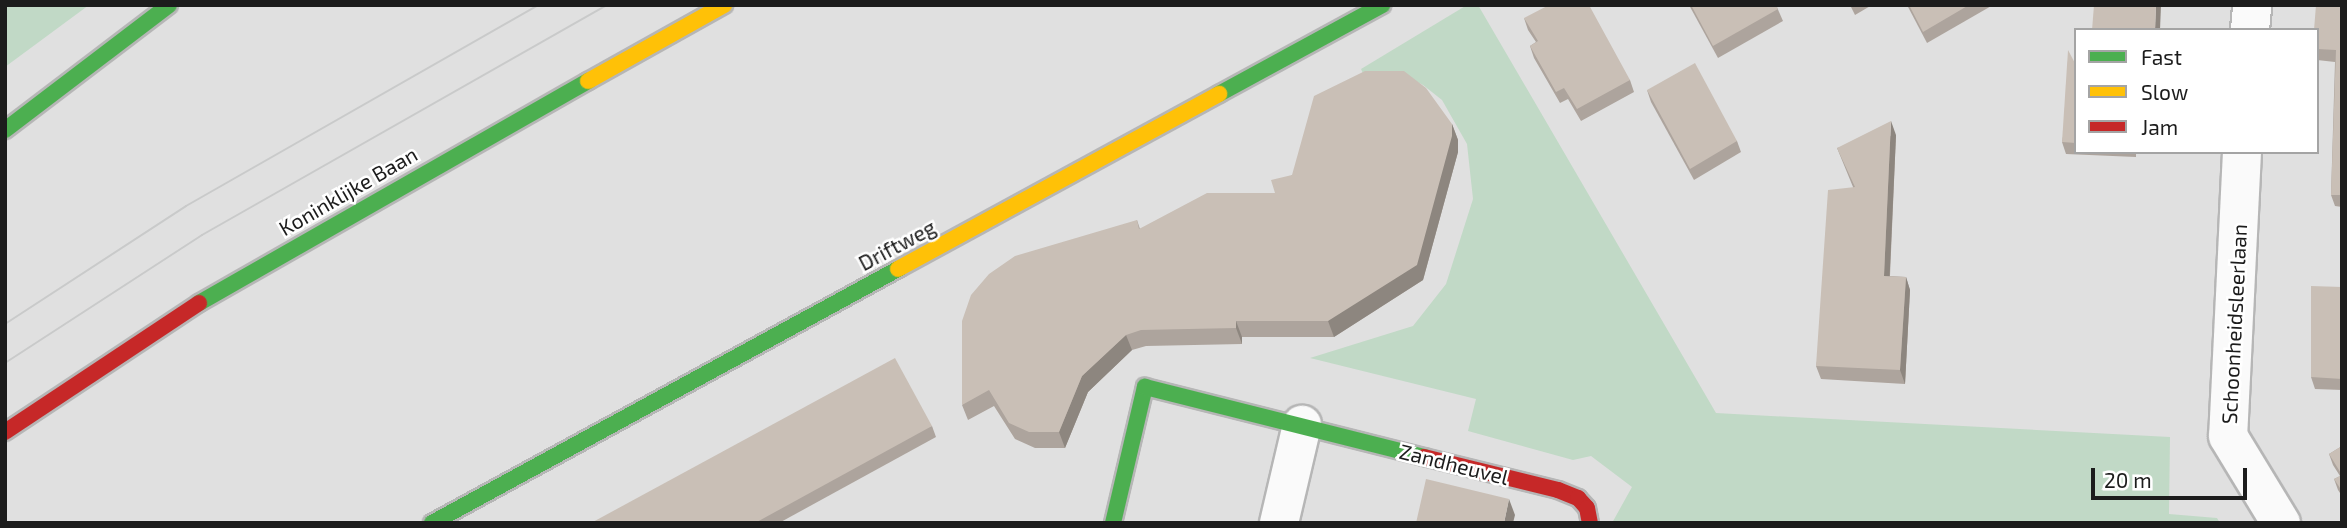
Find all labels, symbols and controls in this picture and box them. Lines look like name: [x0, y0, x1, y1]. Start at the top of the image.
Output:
legend: [2074, 28, 2319, 154]
text: Fast: [2141, 44, 2182, 69]
text: Slow: [2141, 79, 2188, 104]
text: Jam: [2141, 114, 2178, 139]
street label: Koninklijke Baan: [274, 141, 422, 241]
street label: Driftweg: [854, 214, 940, 276]
street label: Schoonheidsleerlaan: [2216, 223, 2252, 425]
street label: Zandheuvel: [1397, 438, 1511, 490]
scale bar: [2095, 454, 2251, 498]
text: 20 m: [2104, 467, 2152, 492]

